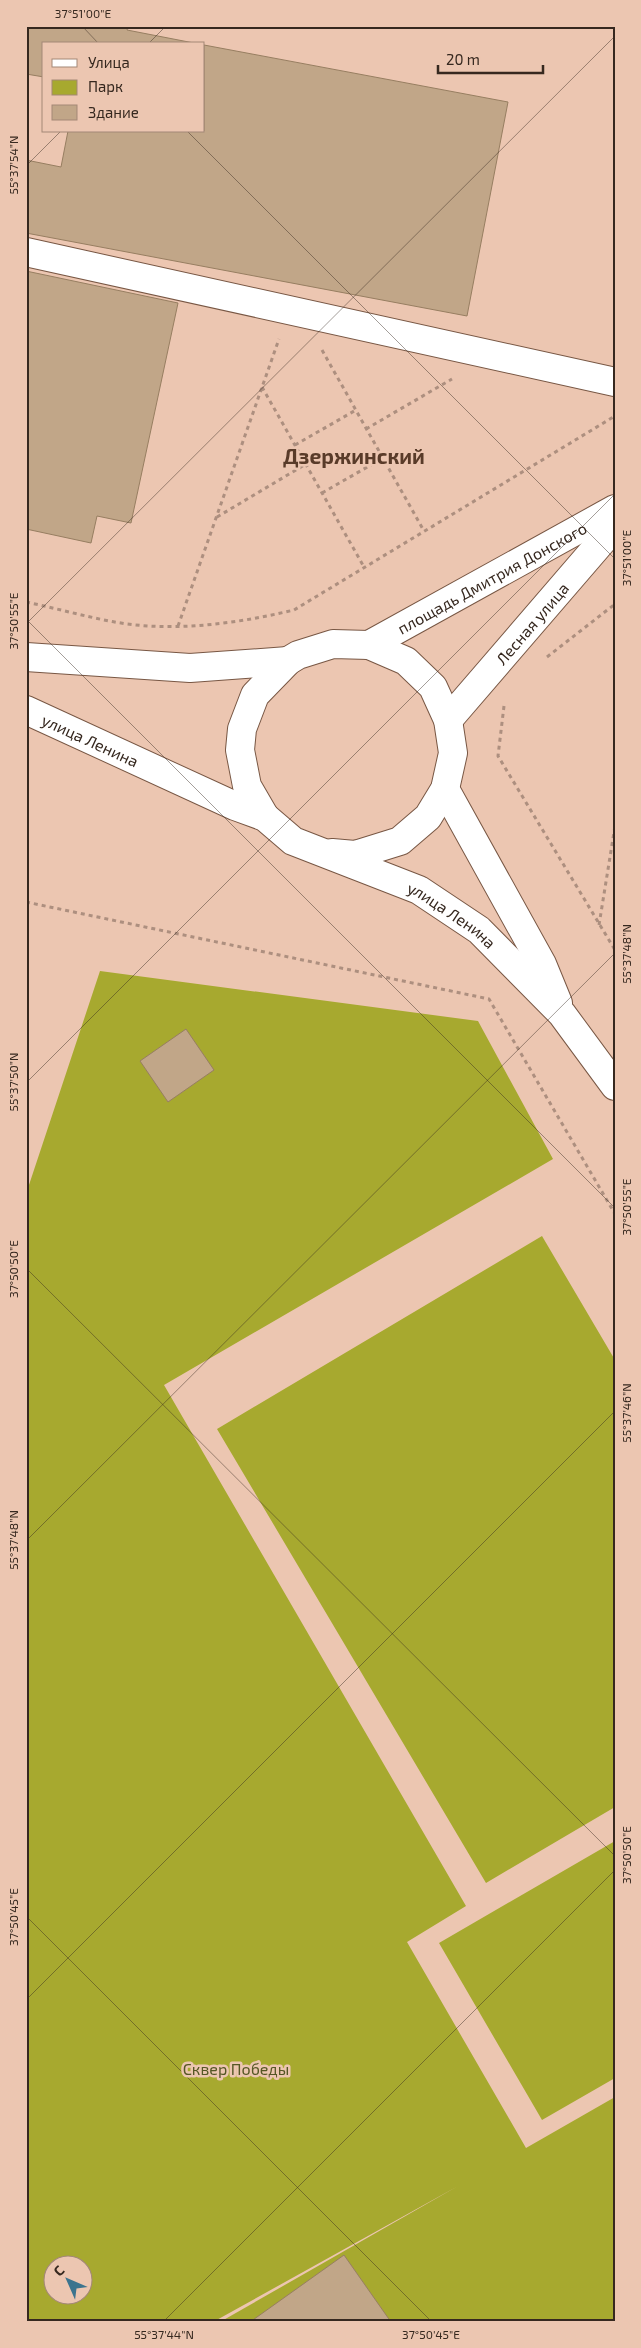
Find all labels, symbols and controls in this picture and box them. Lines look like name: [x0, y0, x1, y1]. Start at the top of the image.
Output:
text: 37°51'00"E: [55, 6, 111, 20]
legend: [42, 42, 205, 132]
scale bar: [438, 42, 544, 74]
text: 20 m: [446, 50, 480, 68]
text: Улица: [88, 53, 130, 71]
text: Парк: [88, 77, 123, 95]
text: Здание: [88, 103, 139, 121]
text: 55°37'54"N: [6, 135, 20, 195]
district label: Дзержинский: [283, 443, 425, 468]
street label: площадь Дмитрия Донского: [393, 517, 590, 637]
text: 37°51'00"E: [619, 530, 633, 586]
street label: Лесная улица: [491, 578, 572, 668]
text: 37°50'55"E: [6, 592, 20, 650]
street label: улица Ленина: [39, 709, 142, 770]
street label: улица Ленина: [405, 877, 501, 952]
text: 55°37'48"N: [619, 924, 633, 984]
text: 55°37'50"N: [6, 1053, 20, 1111]
text: 37°50'55"E: [619, 1178, 633, 1236]
text: 37°50'50"E: [6, 1240, 20, 1298]
text: 55°37'46"N: [619, 1383, 633, 1443]
text: 55°37'48"N: [6, 1510, 20, 1570]
text: 37°50'50"E: [619, 1826, 633, 1884]
text: 37°50'45"E: [6, 1888, 20, 1946]
park label: Сквер Победы: [183, 2059, 289, 2078]
north arrow: [42, 2256, 92, 2306]
text: С: [50, 2262, 67, 2279]
text: 55°37'44"N: [134, 2327, 194, 2341]
text: 37°50'45"E: [402, 2327, 460, 2341]

